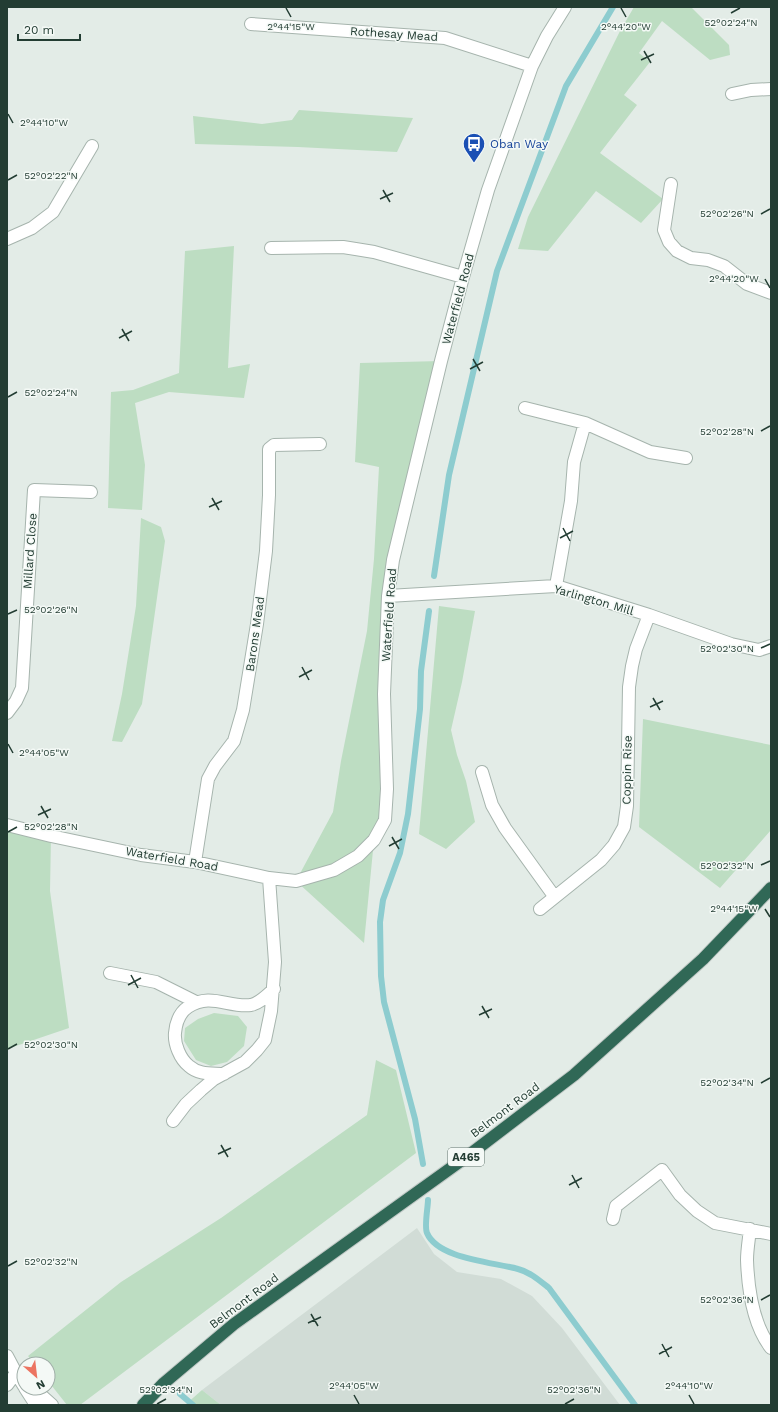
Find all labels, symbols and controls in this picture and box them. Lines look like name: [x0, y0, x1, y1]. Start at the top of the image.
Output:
scale bar: [18, 16, 80, 42]
text: 52°02'24"N: [704, 17, 758, 28]
text: 2°44'15"W: [267, 21, 315, 32]
text: 2°44'20"W: [601, 21, 651, 32]
text: 20 m: [24, 23, 54, 37]
street label: Rothesay Mead: [349, 24, 439, 44]
text: 2°44'10"W: [20, 117, 68, 128]
bus stop icon: Oban Way: [461, 131, 487, 164]
place label: Oban Way: [490, 137, 549, 151]
text: 52°02'22"N: [24, 170, 78, 181]
text: 52°02'26"N: [700, 208, 754, 219]
street label: Waterfield Road: [439, 252, 477, 346]
text: 2°44'20"W: [709, 273, 759, 284]
text: 52°02'24"N: [24, 387, 78, 398]
text: 52°02'28"N: [700, 426, 754, 437]
street label: Millard Close: [20, 512, 40, 590]
street label: Waterfield Road: [379, 568, 399, 662]
street label: Yarlington Mill: [552, 582, 636, 618]
street label: Barons Mead: [243, 596, 267, 672]
text: 52°02'26"N: [24, 604, 78, 615]
text: 52°02'30"N: [700, 643, 754, 654]
street label: Coppin Rise: [619, 735, 635, 805]
text: 2°44'05"W: [19, 747, 69, 758]
text: 52°02'28"N: [24, 821, 78, 832]
street label: Waterfield Road: [125, 844, 219, 874]
text: 52°02'32"N: [700, 860, 754, 871]
text: 2°44'15"W: [710, 903, 758, 914]
text: 52°02'30"N: [24, 1039, 78, 1050]
text: 52°02'34"N: [700, 1077, 754, 1088]
street label: Belmont Road: [468, 1079, 542, 1141]
road number: A465: [448, 1148, 484, 1166]
text: 52°02'32"N: [24, 1256, 78, 1267]
street label: Belmont Road: [207, 1270, 281, 1332]
text: 52°02'36"N: [700, 1294, 754, 1305]
north arrow: [16, 1356, 56, 1396]
text: N: [34, 1377, 47, 1392]
text: 2°44'05"W: [329, 1380, 379, 1391]
text: 2°44'10"W: [665, 1380, 713, 1391]
text: 52°02'34"N: [139, 1384, 193, 1395]
text: 52°02'36"N: [547, 1384, 601, 1395]

